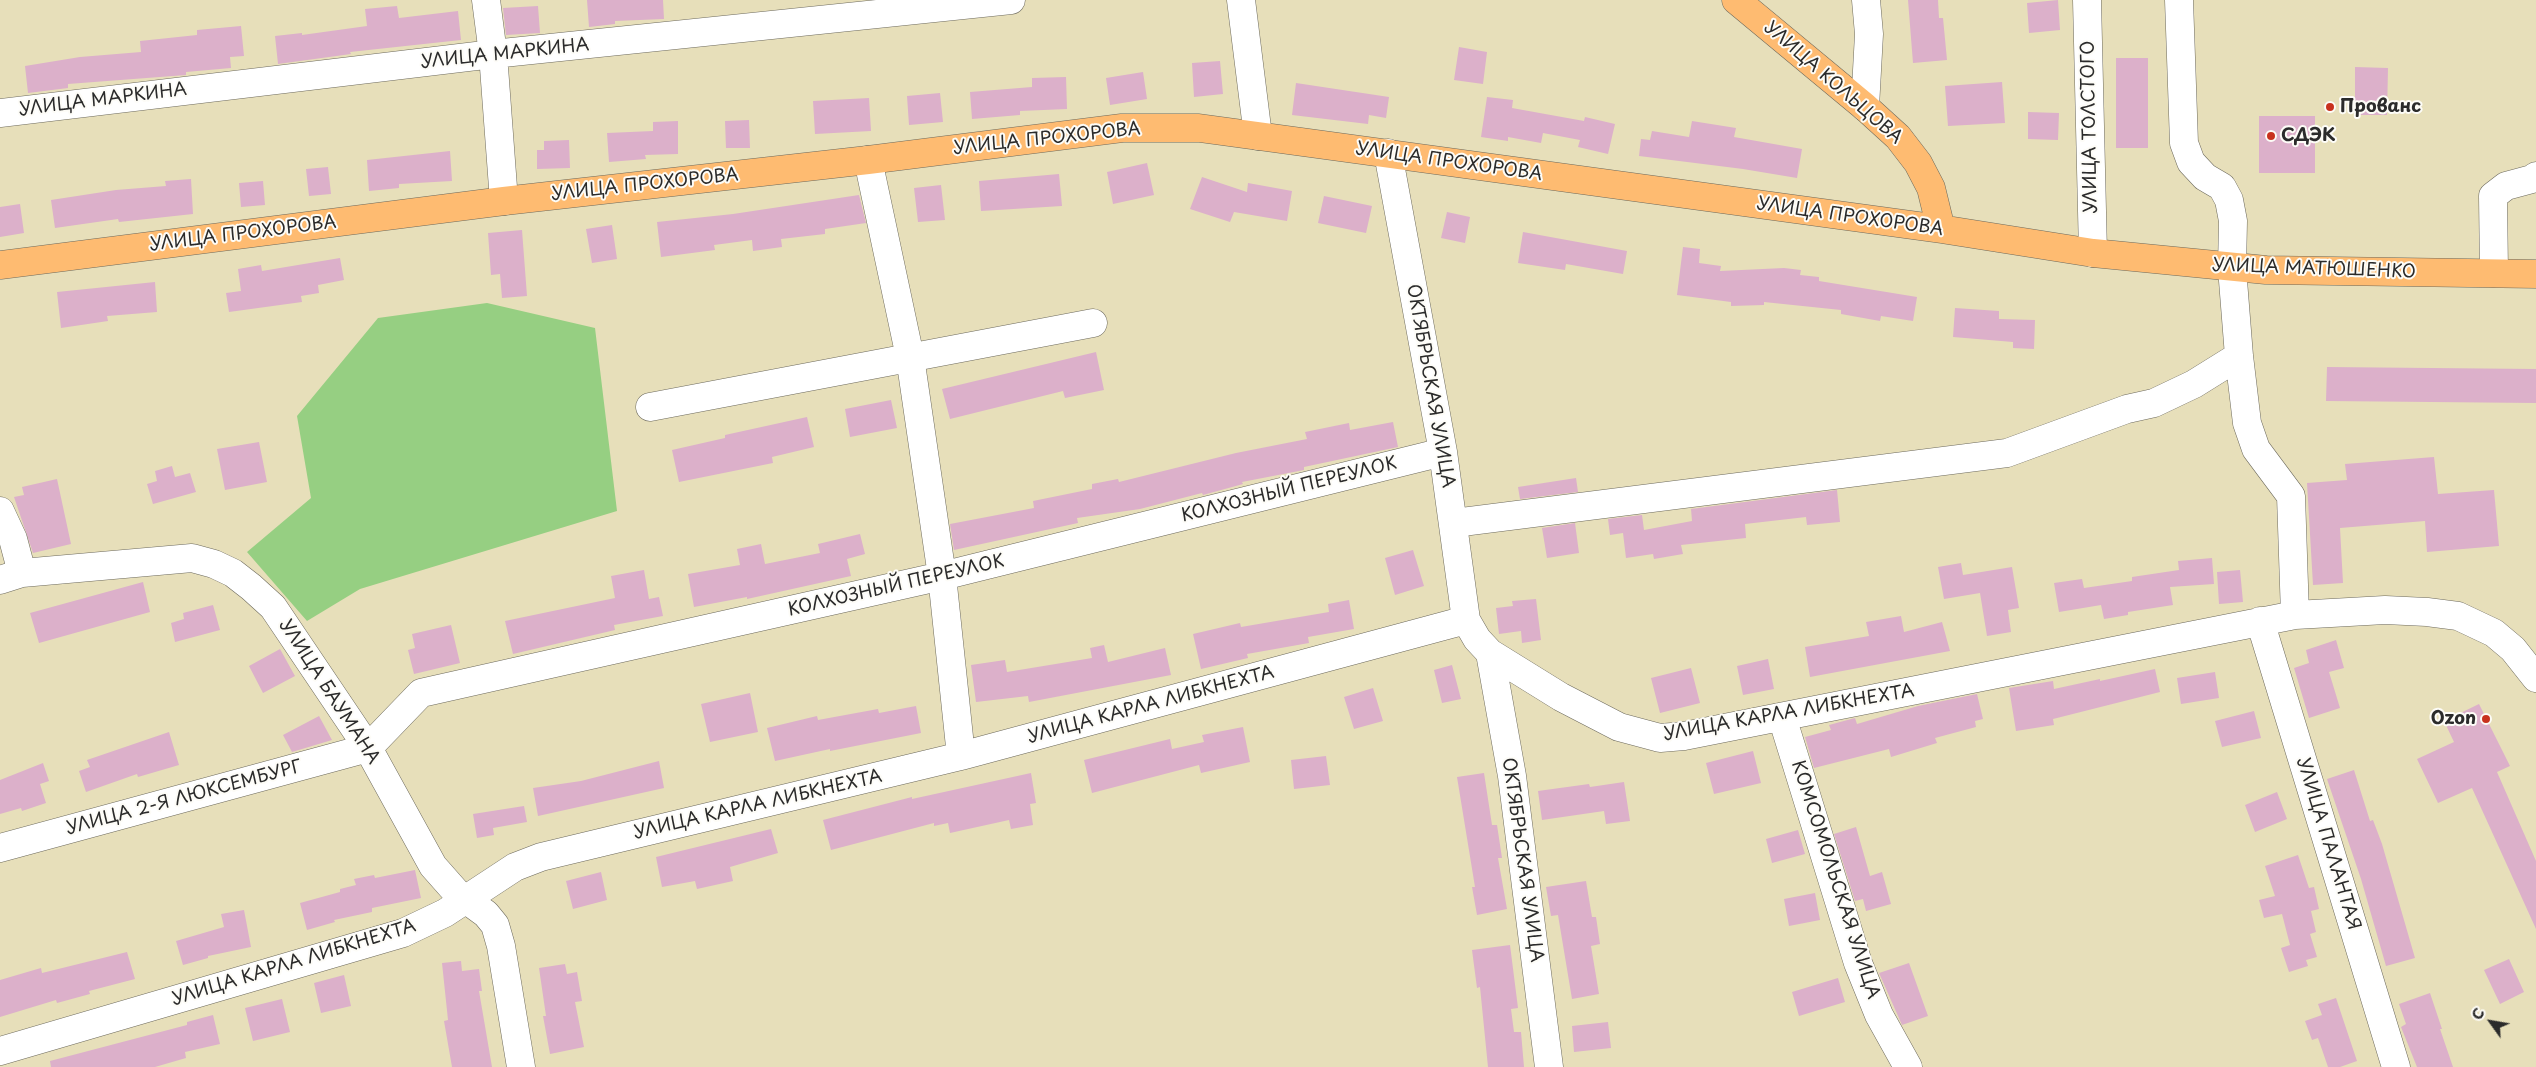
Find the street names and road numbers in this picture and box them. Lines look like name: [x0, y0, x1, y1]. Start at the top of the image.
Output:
street label: УЛИЦА КОЛЬЦОВА: [1760, 17, 1906, 149]
street label: УЛИЦА МАРКИНА: [420, 34, 590, 74]
street label: УЛИЦА ТОЛСТОГО: [2078, 40, 2102, 214]
street label: УЛИЦА МАРКИНА: [18, 79, 188, 121]
street label: УЛИЦА ПРОХОРОВА: [952, 118, 1142, 160]
street label: УЛИЦА ПРОХОРОВА: [1354, 138, 1544, 186]
street label: УЛИЦА ПРОХОРОВА: [550, 164, 740, 206]
street label: УЛИЦА ПРОХОРОВА: [1755, 193, 1945, 241]
street label: УЛИЦА ПРОХОРОВА: [148, 212, 338, 256]
street label: УЛИЦА МАТЮШЕНКО: [2212, 255, 2416, 283]
street label: ОКТЯБРЬСКАЯ УЛИЦА: [1401, 282, 1459, 490]
street label: КОЛХОЗНЫЙ ПЕРЕУЛОК: [1179, 453, 1399, 527]
street label: КОЛХОЗНЫЙ ПЕРЕУЛОК: [786, 551, 1006, 621]
street label: УЛИЦА БАУМАНА: [274, 616, 384, 768]
street label: УЛИЦА КАРЛА ЛИБКНЕХТА: [1025, 662, 1277, 748]
street label: УЛИЦА КАРЛА ЛИБКНЕХТА: [1662, 680, 1916, 746]
street label: УЛИЦА ПАЛАНТАЯ: [2291, 755, 2365, 933]
street label: УЛИЦА 2-Я ЛЮКСЕМБУРГ: [64, 756, 304, 840]
street label: ОКТЯБРЬСКАЯ УЛИЦА: [1497, 756, 1547, 964]
street label: КОМСОМОЛЬСКАЯ УЛИЦА: [1786, 758, 1884, 1002]
street label: УЛИЦА КАРЛА ЛИБКНЕХТА: [632, 766, 884, 844]
street label: УЛИЦА КАРЛА ЛИБКНЕХТА: [169, 916, 419, 1010]

